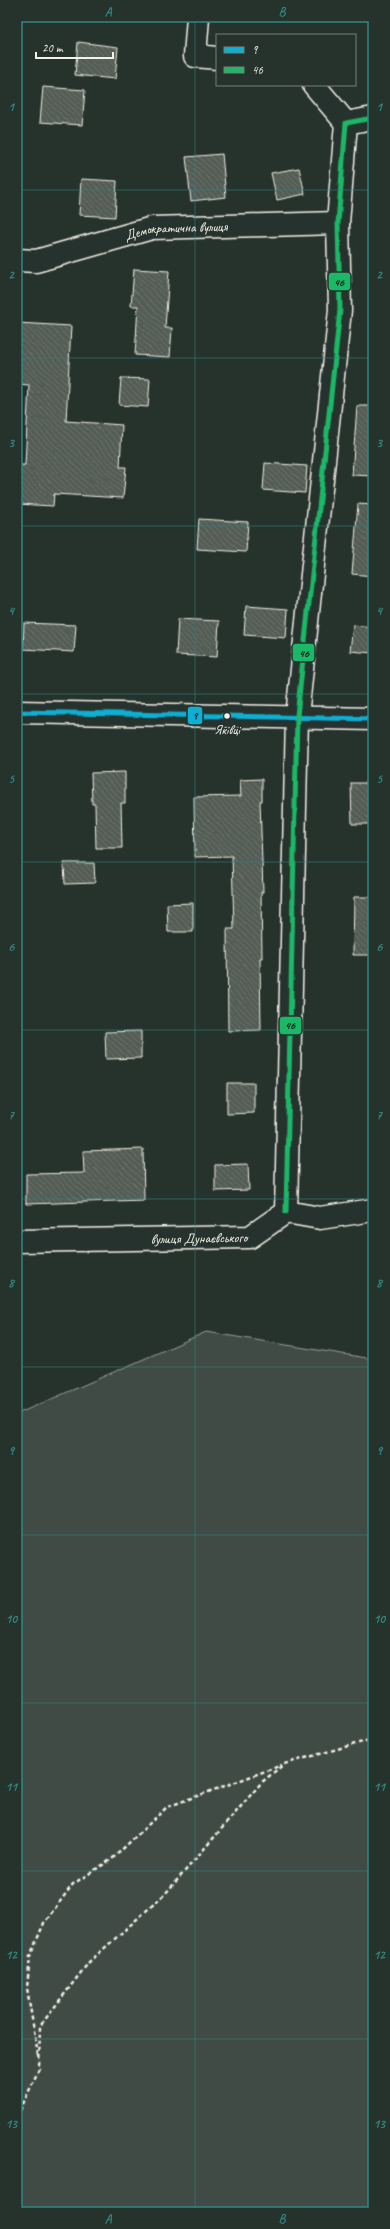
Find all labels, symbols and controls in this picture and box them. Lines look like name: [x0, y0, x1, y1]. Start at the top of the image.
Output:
text: A: [105, 4, 113, 20]
text: B: [279, 4, 287, 20]
scale bar: [36, 34, 113, 60]
legend: [216, 34, 356, 86]
text: 20 m: [42, 40, 64, 56]
text: 9: [252, 42, 259, 58]
text: 46: [252, 62, 263, 78]
text: 1: [8, 99, 16, 115]
text: 1: [376, 99, 384, 115]
street label: Демократична вулиця: [122, 217, 229, 244]
text: 2: [8, 267, 15, 283]
text: 2: [376, 267, 383, 283]
line badge: 46: [328, 272, 351, 291]
text: 46: [334, 275, 345, 289]
text: 3: [8, 435, 15, 451]
text: 3: [376, 435, 383, 451]
text: 4: [8, 603, 16, 619]
text: 4: [376, 603, 384, 619]
line badge: 46: [292, 643, 315, 662]
text: 46: [299, 646, 310, 660]
line badge: 9: [187, 706, 203, 725]
text: 9: [193, 708, 199, 722]
marker: Яківці: [222, 711, 232, 721]
place label: Яківці: [214, 722, 241, 738]
text: 5: [8, 771, 15, 787]
text: 5: [376, 771, 383, 787]
text: 6: [8, 939, 15, 955]
text: 6: [376, 939, 383, 955]
line badge: 46: [279, 1016, 302, 1035]
text: 46: [285, 1018, 296, 1032]
text: 7: [8, 1107, 15, 1123]
text: 7: [376, 1107, 383, 1123]
street label: вулиця Дунаєвського: [151, 1229, 249, 1247]
text: 8: [8, 1275, 16, 1291]
text: 8: [376, 1275, 384, 1291]
text: 9: [8, 1443, 15, 1459]
text: 9: [376, 1443, 383, 1459]
text: 10: [5, 1611, 18, 1627]
text: 10: [373, 1611, 386, 1627]
text: 11: [5, 1779, 19, 1795]
text: 11: [373, 1779, 387, 1795]
text: 12: [5, 1947, 18, 1963]
text: 12: [373, 1947, 386, 1963]
text: 13: [5, 2116, 18, 2132]
text: 13: [373, 2116, 386, 2132]
text: A: [105, 2211, 113, 2227]
text: B: [279, 2211, 287, 2227]

